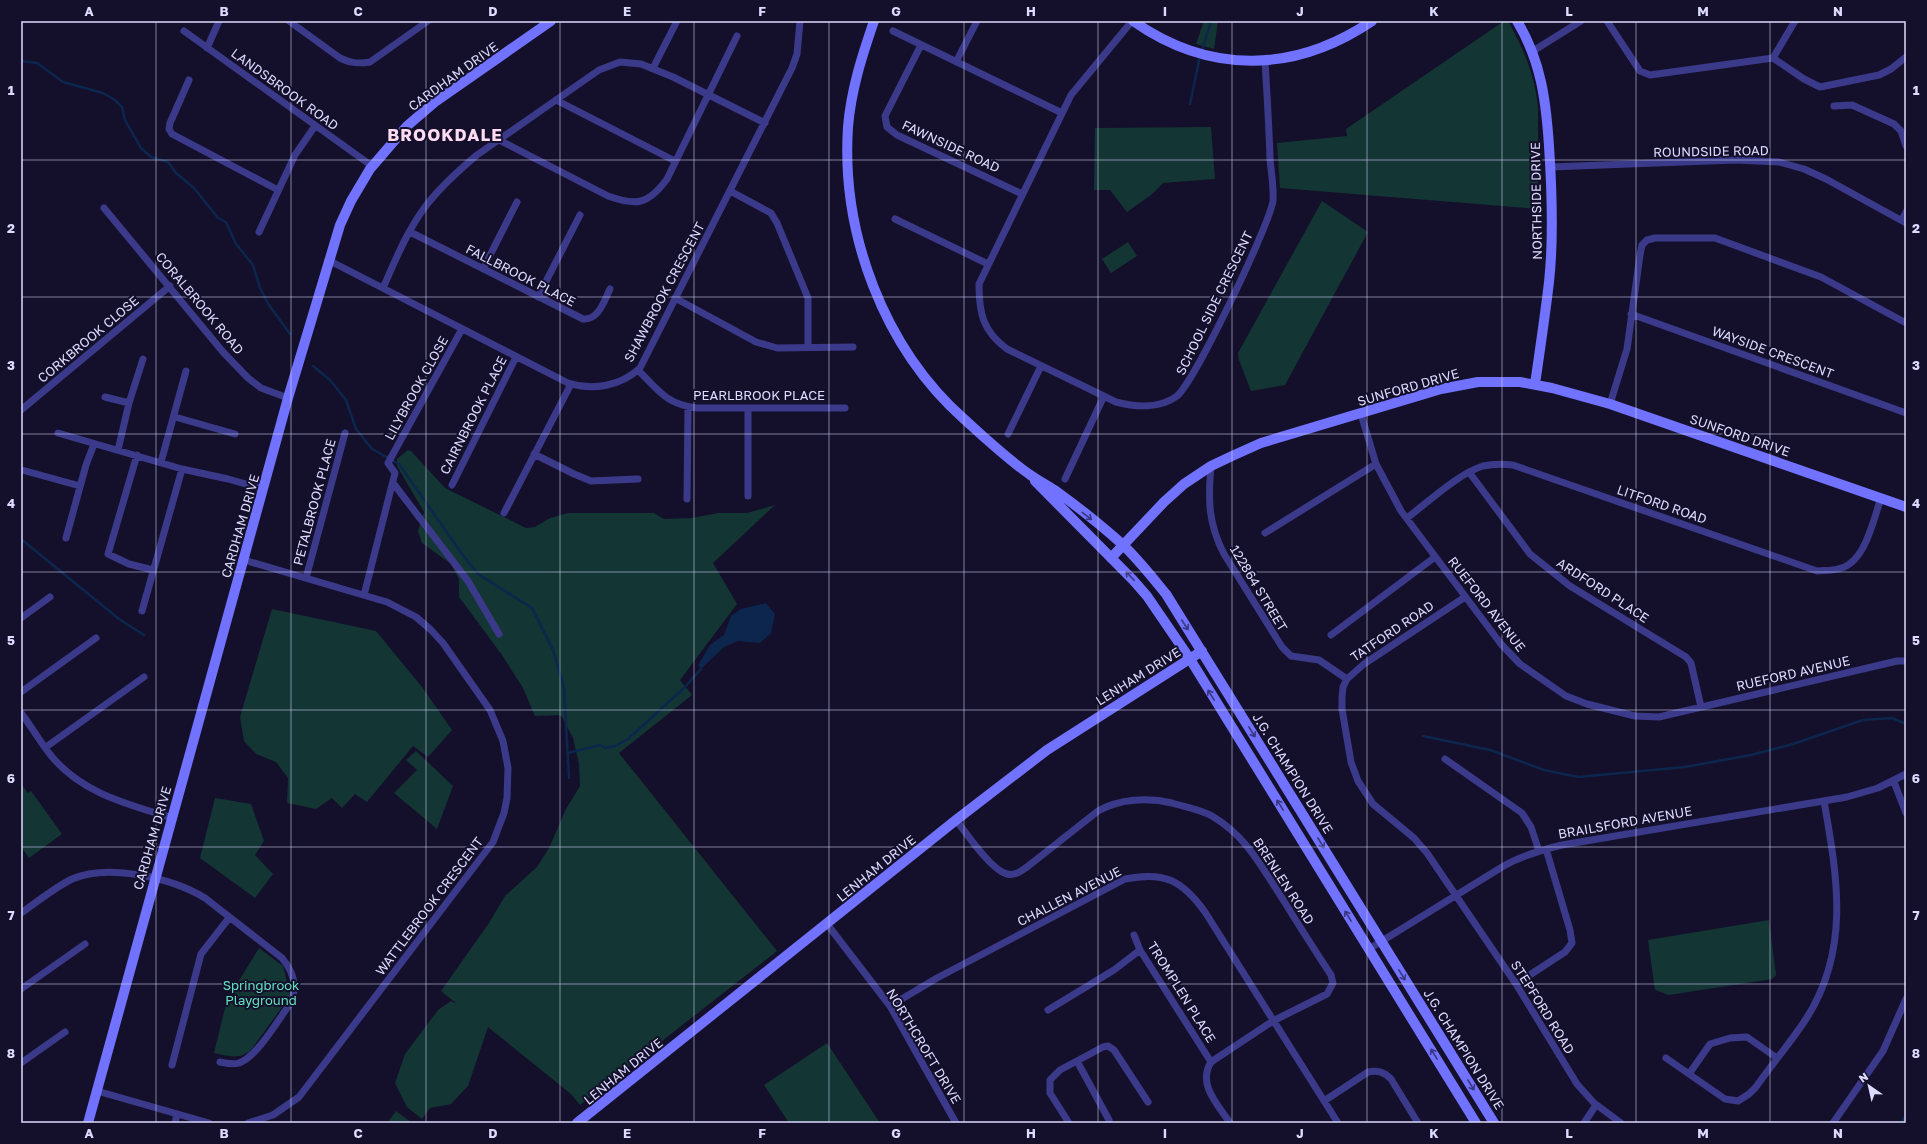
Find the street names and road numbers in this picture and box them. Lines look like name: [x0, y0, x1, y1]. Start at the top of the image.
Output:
street label: CARDHAM DRIVE: [405, 38, 501, 114]
street label: LANDSBROOK ROAD: [228, 45, 342, 133]
street label: FAWNSIDE ROAD: [900, 116, 1002, 176]
street label: NORTHSIDE DRIVE: [1527, 142, 1545, 260]
street label: ROUNDSIDE ROAD: [1653, 142, 1769, 160]
street label: SHAWBROOK CRESCENT: [620, 219, 708, 365]
street label: SCHOOL SIDE CRESCENT: [1172, 228, 1256, 378]
street label: FALLBROOK PLACE: [463, 240, 579, 310]
street label: CORALBROOK ROAD: [153, 249, 247, 357]
street label: CORKBROOK CLOSE: [34, 292, 142, 386]
street label: WAYSIDE CRESCENT: [1710, 323, 1836, 381]
street label: LILYBROOK CLOSE: [381, 333, 451, 443]
street label: CAIRNBROOK PLACE: [436, 353, 510, 477]
street label: SUNFORD DRIVE: [1355, 365, 1461, 409]
street label: PEARLBROOK PLACE: [693, 387, 825, 403]
street label: SUNFORD DRIVE: [1688, 410, 1792, 460]
street label: PETALBROOK PLACE: [289, 437, 339, 567]
street label: CARDHAM DRIVE: [218, 472, 262, 580]
street label: LITFORD ROAD: [1615, 481, 1709, 527]
street label: 122864 STREET: [1227, 542, 1291, 634]
street label: RUEFORD AVENUE: [1445, 553, 1529, 655]
street label: ARDFORD PLACE: [1554, 554, 1652, 626]
street label: TATFORD ROAD: [1347, 597, 1437, 665]
street label: LENHAM DRIVE: [1093, 644, 1183, 708]
street label: RUEFORD AVENUE: [1735, 652, 1851, 694]
street label: J.G. CHAMPION DRIVE: [1249, 710, 1337, 836]
street label: CARDHAM DRIVE: [130, 784, 174, 892]
street label: BRAILSFORD AVENUE: [1557, 802, 1693, 842]
street label: LENHAM DRIVE: [833, 831, 919, 905]
street label: WATTLEBROOK CRESCENT: [372, 834, 486, 978]
street label: BRENLEN ROAD: [1250, 835, 1318, 927]
street label: CHALLEN AVENUE: [1014, 863, 1124, 929]
street label: TROMPLEN PLACE: [1144, 938, 1220, 1046]
street label: STEPFORD ROAD: [1508, 957, 1578, 1057]
street label: NORTHCROFT DRIVE: [883, 986, 965, 1107]
street label: J.G. CHAMPION DRIVE: [1420, 986, 1508, 1112]
street label: LENHAM DRIVE: [580, 1034, 666, 1108]

